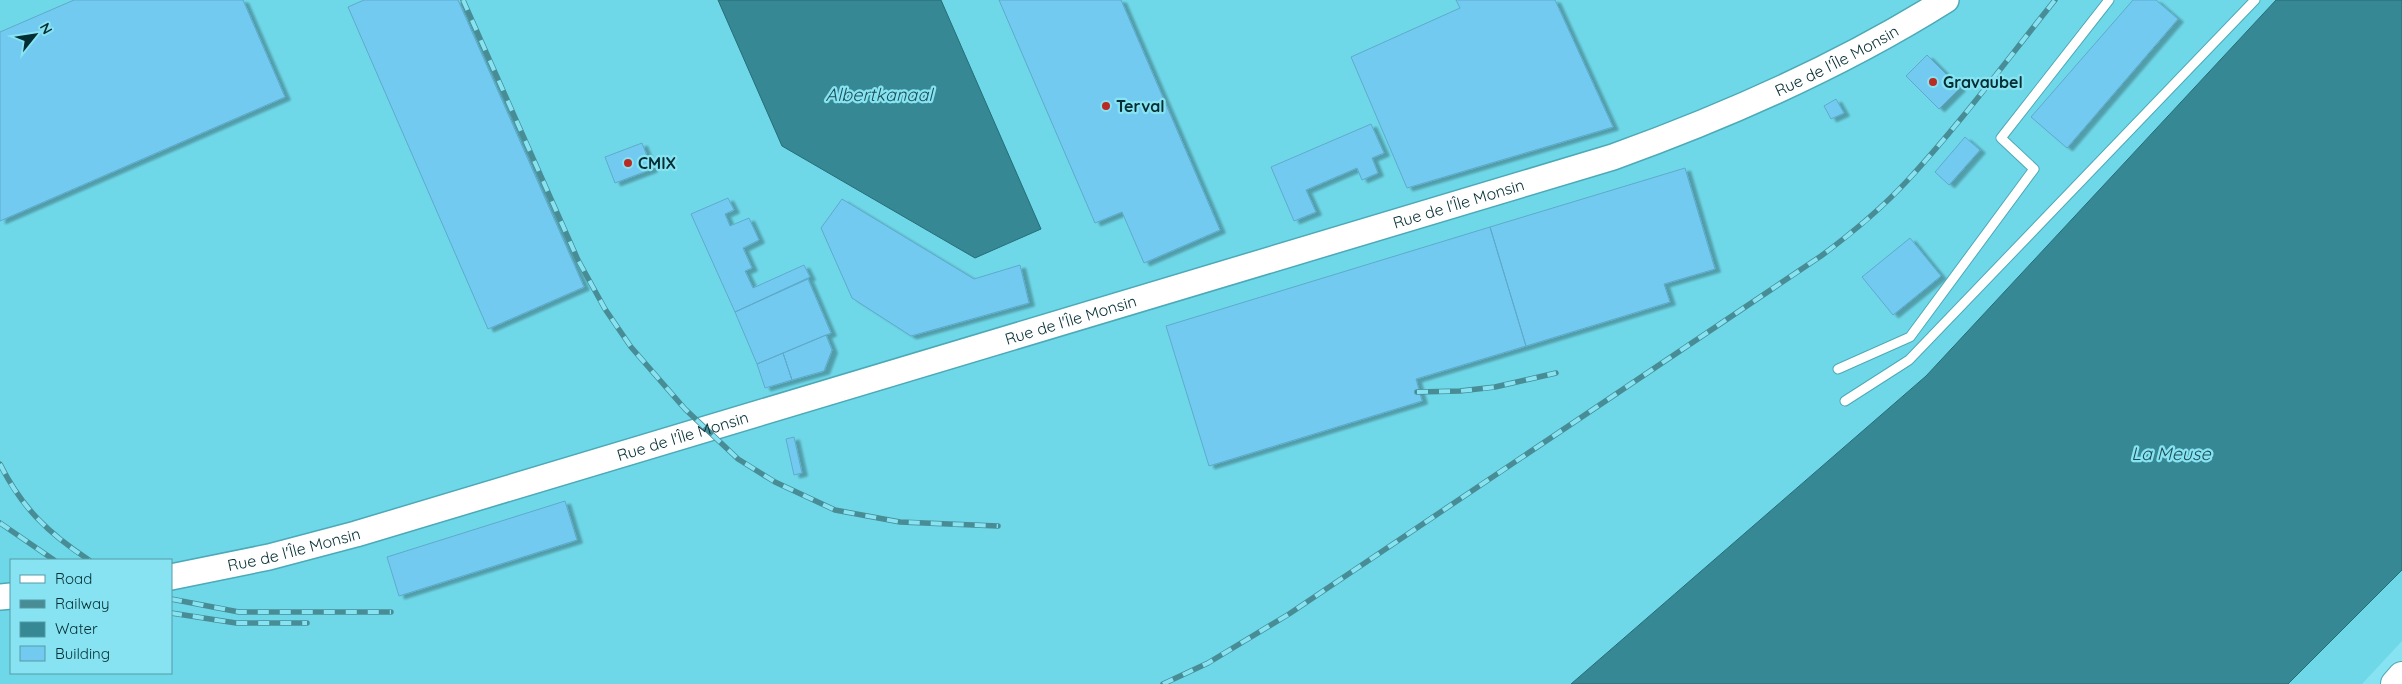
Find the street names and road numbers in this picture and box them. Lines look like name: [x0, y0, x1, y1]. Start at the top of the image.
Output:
street label: Rue de l'Île Monsin: [1772, 21, 1902, 100]
street label: Rue de l'Île Monsin: [1390, 174, 1527, 233]
street label: Rue de l'Île Monsin: [1002, 291, 1139, 349]
street label: Rue de l'Île Monsin: [614, 407, 751, 465]
street label: Rue de l'Île Monsin: [226, 523, 363, 575]

